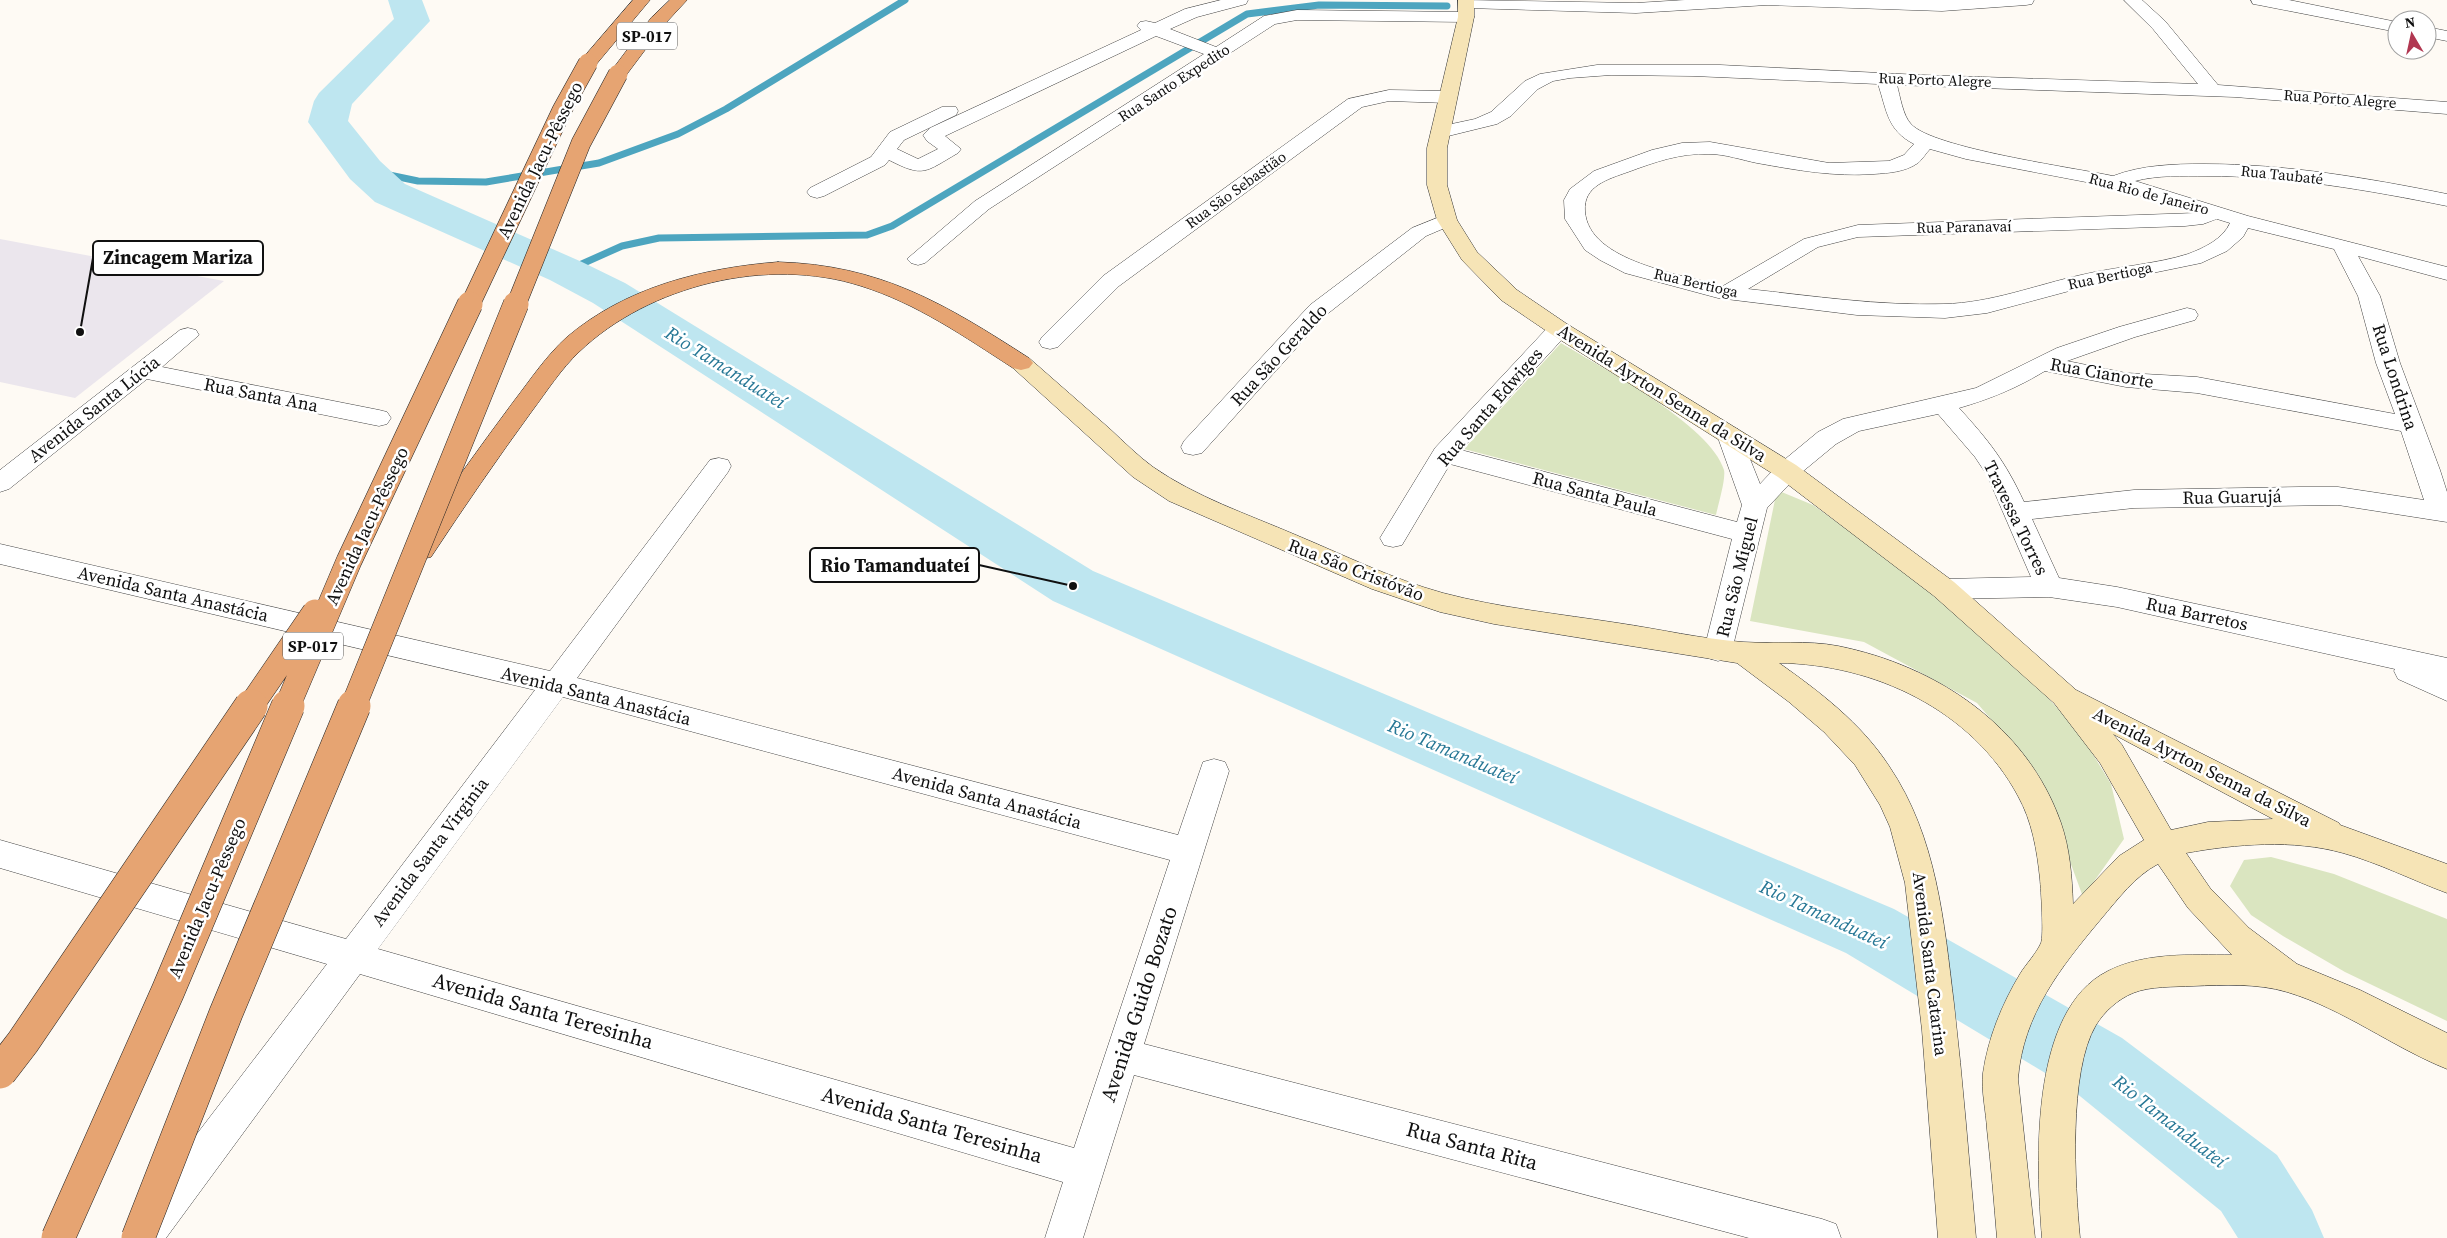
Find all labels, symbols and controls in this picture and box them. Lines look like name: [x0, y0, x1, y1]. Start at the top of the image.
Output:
north arrow: [2387, 10, 2437, 60]
text: N: [2403, 11, 2417, 33]
road number: SP-017: [617, 22, 677, 50]
street label: Rua Santo Expedito: [1114, 39, 1234, 127]
street label: Rua Porto Alegre: [1878, 67, 1992, 92]
street label: Avenida Jacu-Pêssego: [491, 77, 589, 243]
street label: Rua Porto Alegre: [2283, 84, 2398, 113]
street label: Rua São Sebastião: [1181, 146, 1290, 233]
street label: Rua Taubaté: [2240, 160, 2325, 189]
street label: Rua Rio de Janeiro: [2087, 167, 2212, 220]
street label: Rua Paranavaí: [1916, 215, 2012, 238]
callout: Zincagem Mariza: [93, 241, 263, 275]
text: Zincagem Mariza: [103, 244, 254, 270]
street label: Rua Bertioga: [2066, 256, 2154, 295]
street label: Rua Bertioga: [1652, 263, 1741, 302]
street label: Rua São Geraldo: [1225, 298, 1333, 411]
street label: Avenida Ayrton Senna da Silva: [1553, 318, 1772, 468]
water label: Rio Tamanduateí: [660, 319, 792, 415]
street label: Rua Londrina: [2367, 321, 2425, 434]
street label: Rua Santa Edwiges: [1431, 342, 1548, 471]
street label: Avenida Santa Lúcia: [23, 349, 165, 468]
street label: Rua Cianorte: [2048, 351, 2156, 394]
street label: Rua Santa Ana: [202, 371, 321, 418]
street label: Avenida Jacu-Pêssego: [319, 442, 414, 609]
street label: Travessa Torres: [1978, 456, 2055, 579]
street label: Rua Santa Paula: [1530, 465, 1661, 522]
street label: Rua Guarujá: [2182, 483, 2283, 510]
street label: Rua São Miguel: [1709, 514, 1764, 640]
street label: Rua São Cristóvão: [1285, 532, 1428, 607]
callout: Rio Tamanduateí: [810, 548, 979, 582]
text: Rio Tamanduateí: [821, 552, 969, 578]
street label: Avenida Santa Anastácia: [75, 559, 272, 628]
street label: Rua Barretos: [2144, 591, 2251, 637]
road number: SP-017: [283, 632, 343, 659]
street label: Avenida Santa Anastácia: [499, 660, 695, 731]
street label: Avenida Ayrton Senna da Silva: [2089, 700, 2317, 833]
water label: Rio Tamanduateí: [1384, 712, 1523, 790]
street label: Avenida Santa Anastácia: [890, 760, 1085, 835]
street label: Avenida Santa Virginia: [365, 771, 494, 931]
street label: Avenida Jacu-Pêssego: [161, 814, 252, 982]
street label: Avenida Santa Catarina: [1907, 870, 1954, 1058]
water label: Rio Tamanduateí: [1755, 873, 1893, 955]
street label: Avenida Guido Bozato: [1093, 902, 1184, 1106]
street label: Avenida Santa Teresinha: [429, 965, 657, 1056]
water label: Rio Tamanduateí: [2107, 1068, 2233, 1174]
street label: Avenida Santa Teresinha: [818, 1079, 1046, 1170]
street label: Rua Santa Rita: [1403, 1114, 1541, 1177]

